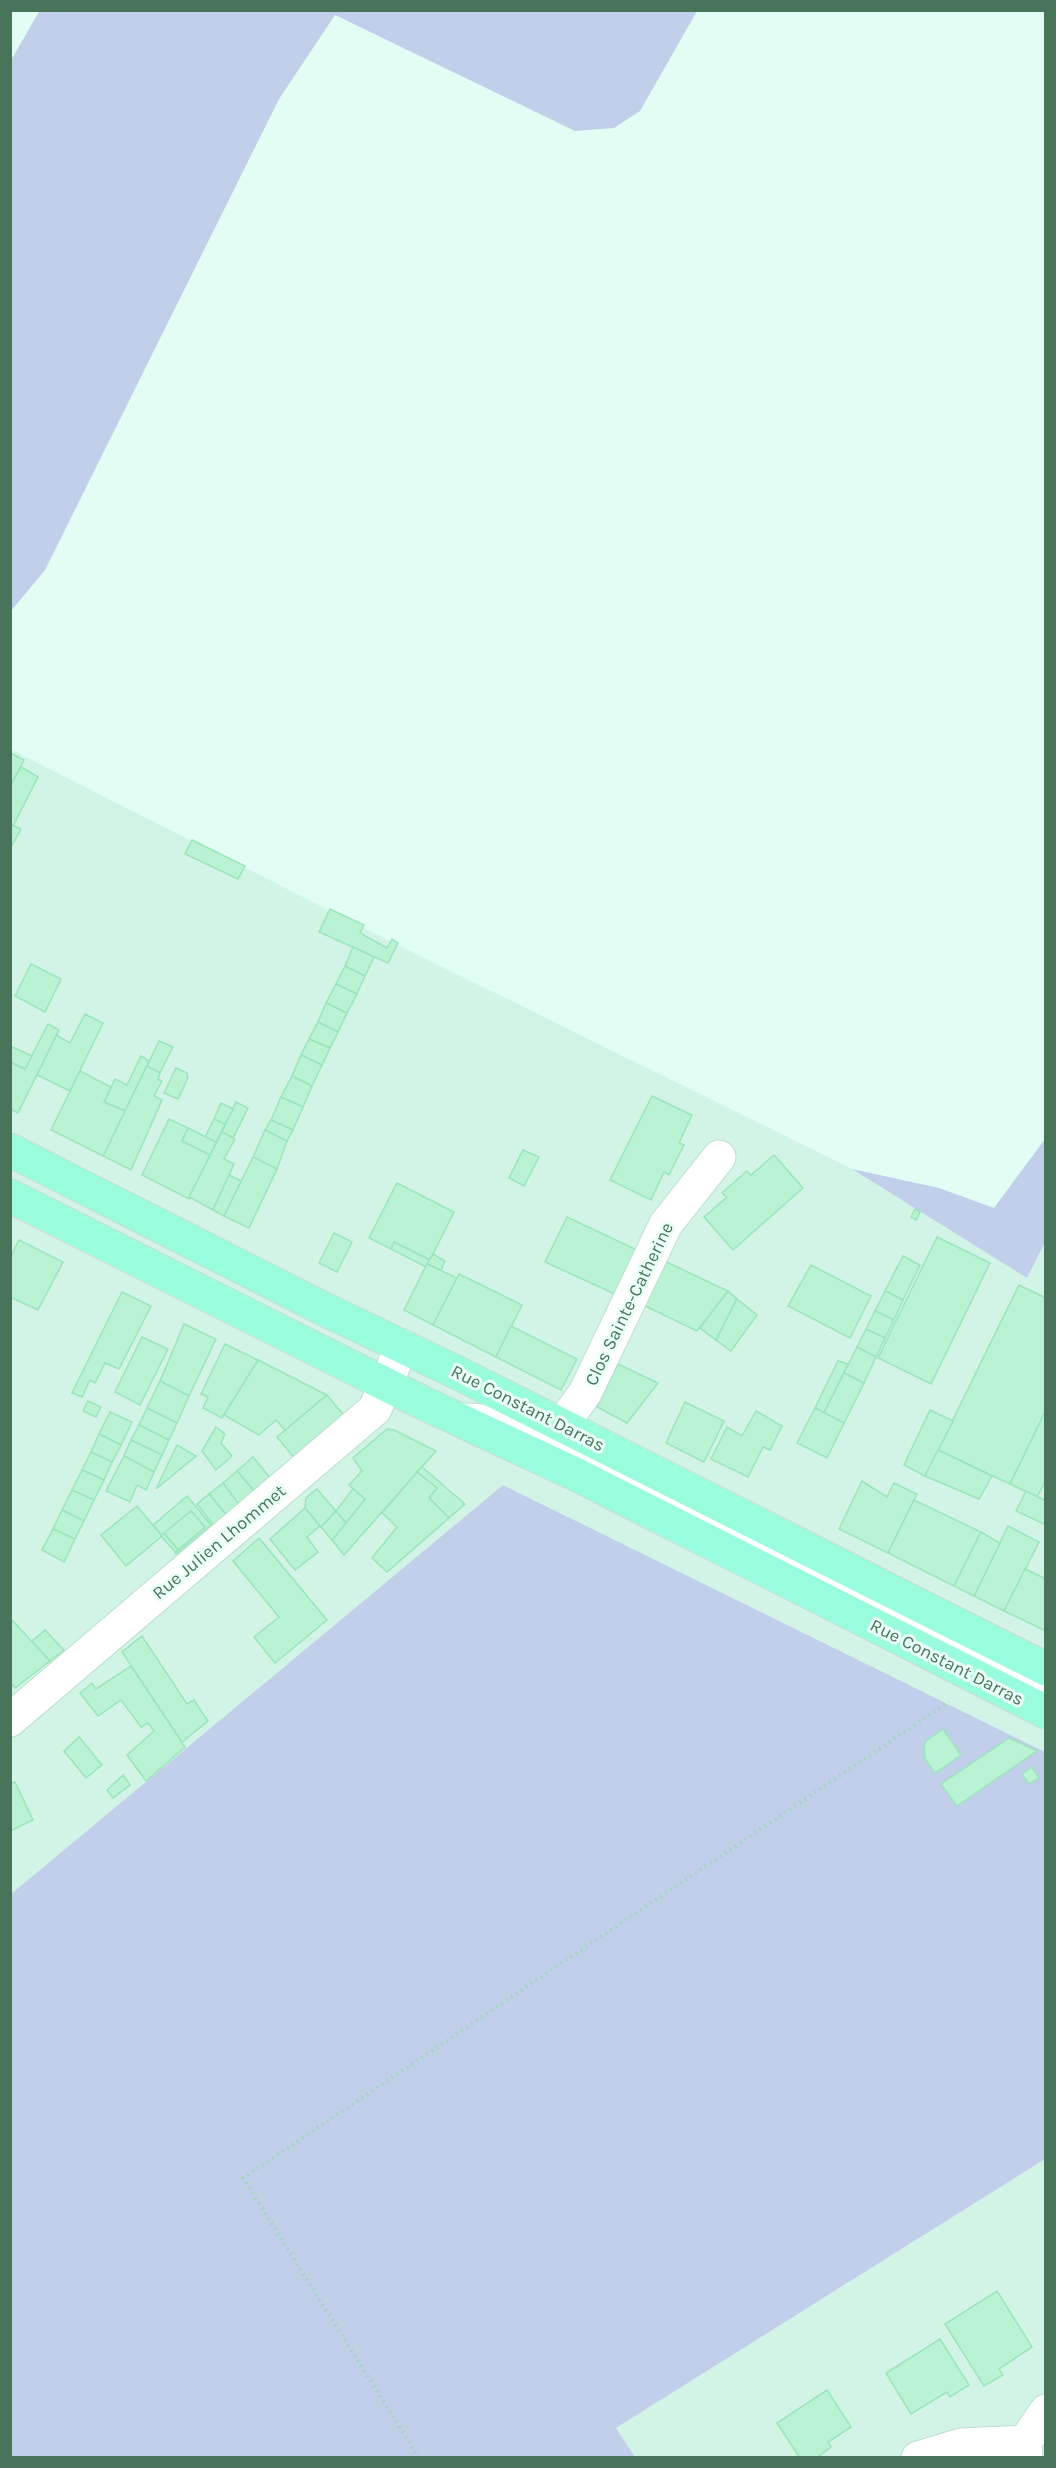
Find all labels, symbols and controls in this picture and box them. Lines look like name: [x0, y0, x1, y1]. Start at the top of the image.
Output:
street label: Clos Sainte-Catherine: [580, 1219, 678, 1389]
street label: Rue Constant Darras: [448, 1360, 608, 1456]
street label: Rue Julien Lhommet: [148, 1480, 290, 1604]
street label: Rue Constant Darras: [867, 1614, 1027, 1710]

